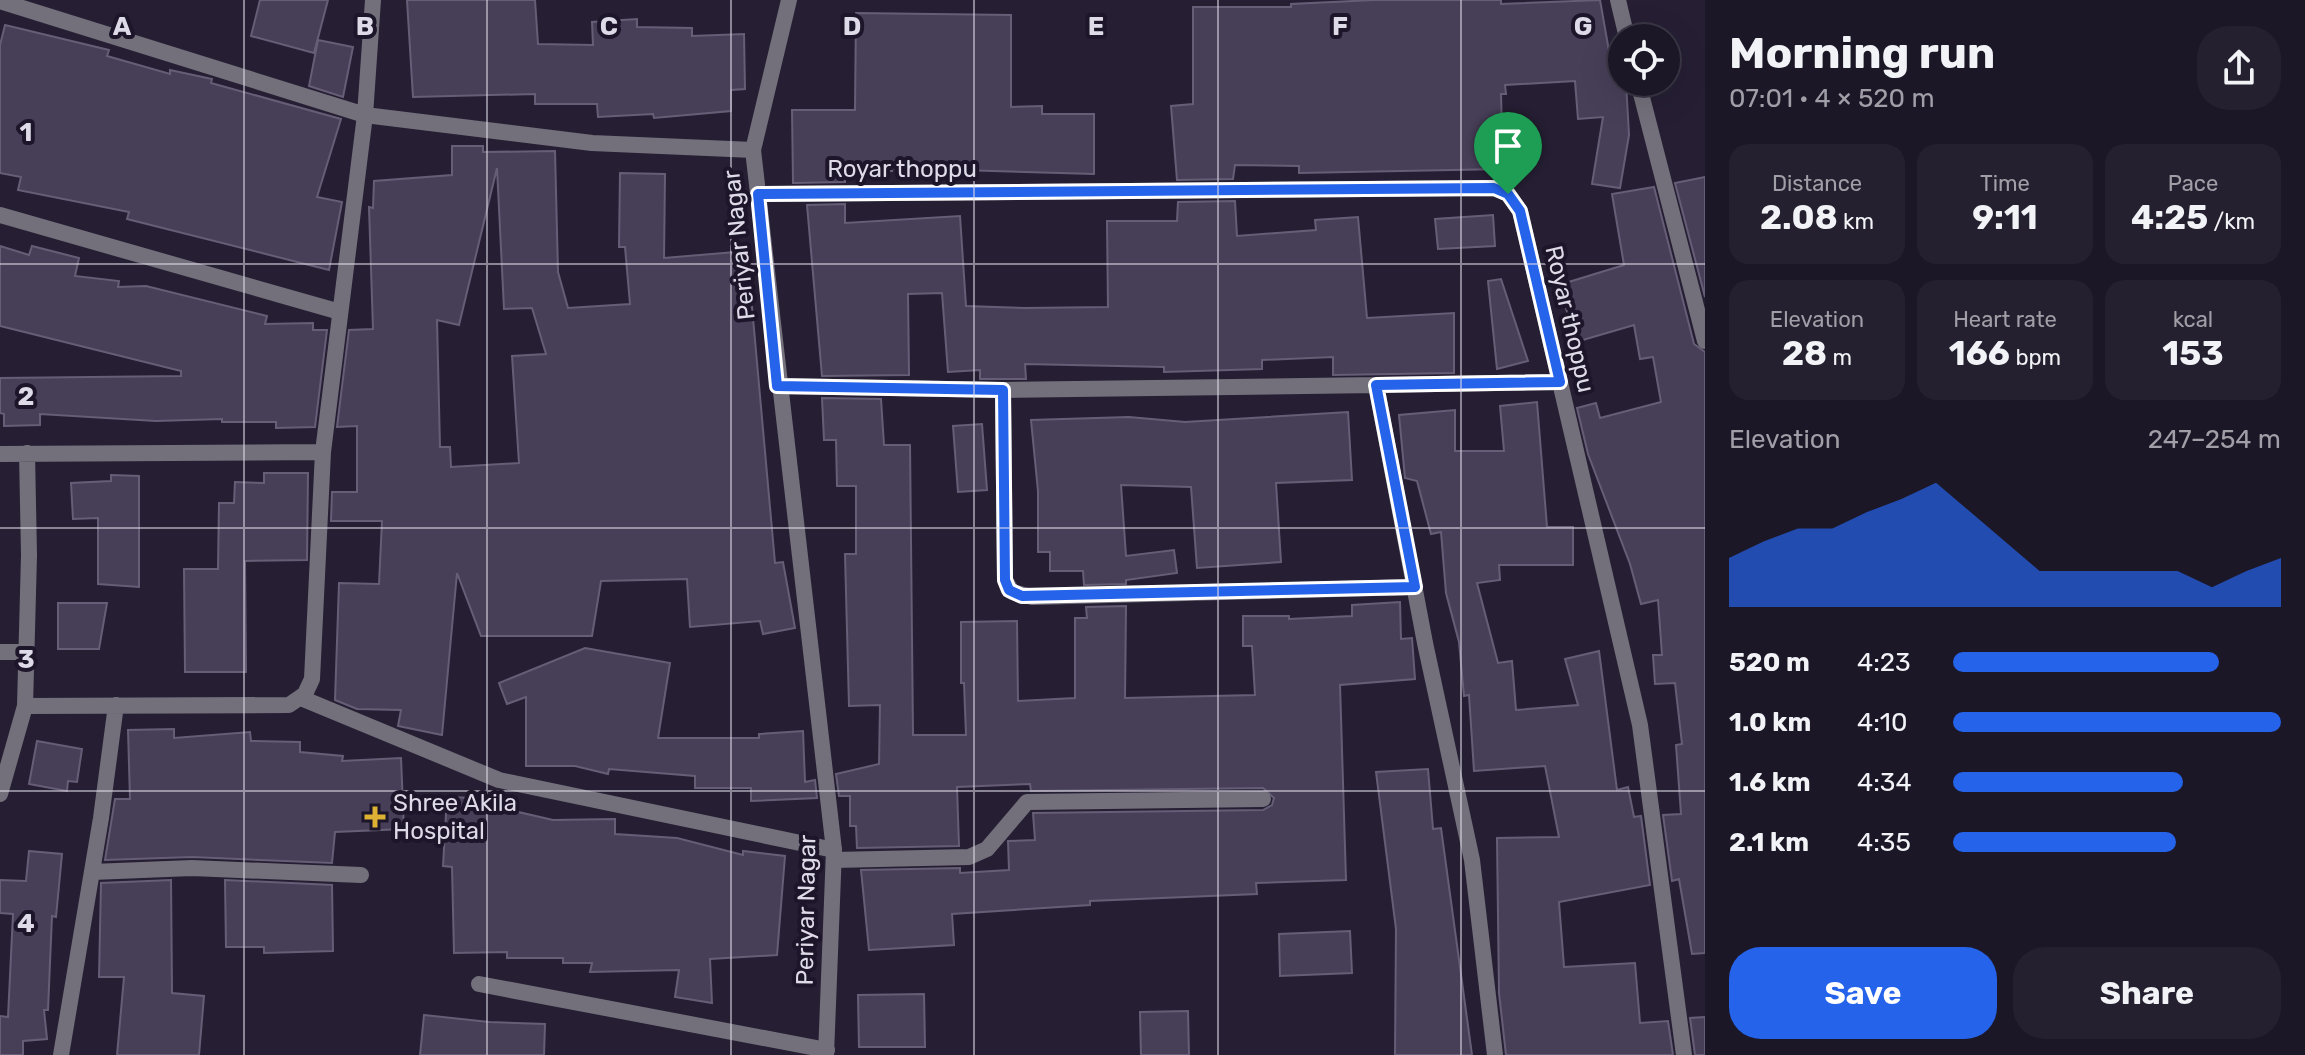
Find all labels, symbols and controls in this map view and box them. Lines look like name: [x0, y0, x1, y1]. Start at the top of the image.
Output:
text: A: [113, 11, 132, 42]
text: B: [356, 11, 374, 42]
text: C: [600, 11, 618, 42]
text: D: [843, 11, 861, 42]
text: E: [1088, 11, 1104, 42]
text: F: [1332, 11, 1348, 42]
text: G: [1574, 11, 1592, 42]
map controls: [1608, 24, 1680, 96]
button: locate: [1608, 24, 1680, 96]
button: share: [2197, 26, 2281, 110]
text: Morning run: [1729, 27, 1995, 79]
text: 07:01 · 4 × 520 m: [1729, 83, 1935, 114]
pin: [1474, 112, 1542, 194]
text: 1: [20, 117, 32, 148]
icon: arrive: [1486, 124, 1530, 168]
street label: Royar thoppu: [827, 155, 977, 183]
street label: Periyar Nagar: [717, 169, 761, 321]
text: Distance: [1772, 170, 1862, 197]
text: Time: [1980, 170, 2030, 197]
text: Pace: [2168, 170, 2218, 197]
text: 2.08: [1760, 197, 1838, 238]
text: 9:11: [1972, 197, 2038, 238]
text: 4:25: [2131, 197, 2208, 238]
text: km: [1838, 208, 1874, 235]
text: /km: [2208, 208, 2255, 235]
street label: Royar thoppu: [1540, 243, 1600, 395]
text: Elevation: [1770, 306, 1864, 333]
text: Heart rate: [1953, 306, 2057, 333]
text: kcal: [2173, 306, 2213, 333]
text: 28: [1782, 333, 1827, 374]
text: 166: [1949, 333, 2010, 374]
text: 153: [2162, 333, 2224, 374]
text: m: [1827, 344, 1852, 371]
text: bpm: [2010, 344, 2061, 371]
text: 2: [18, 381, 34, 412]
text: Elevation: [1729, 424, 1840, 455]
text: 247–254 m: [2148, 424, 2281, 455]
text: 3: [17, 644, 35, 675]
text: 520 m: [1729, 647, 1810, 678]
text: 4:23: [1857, 647, 1911, 678]
text: 1.0 km: [1729, 707, 1811, 738]
text: 4:10: [1857, 707, 1907, 738]
text: 1.6 km: [1729, 767, 1811, 798]
text: 4:34: [1857, 767, 1912, 798]
place label: Shree Akila Hospital: [393, 789, 517, 845]
marker: Shree Akila Hospital: [364, 806, 386, 828]
text: 2.1 km: [1729, 827, 1809, 858]
text: 4:35: [1857, 827, 1911, 858]
street label: Periyar Nagar: [791, 834, 821, 986]
text: 4: [17, 908, 35, 939]
button: Save: [1729, 947, 1997, 1039]
button: Share: [2013, 947, 2281, 1039]

